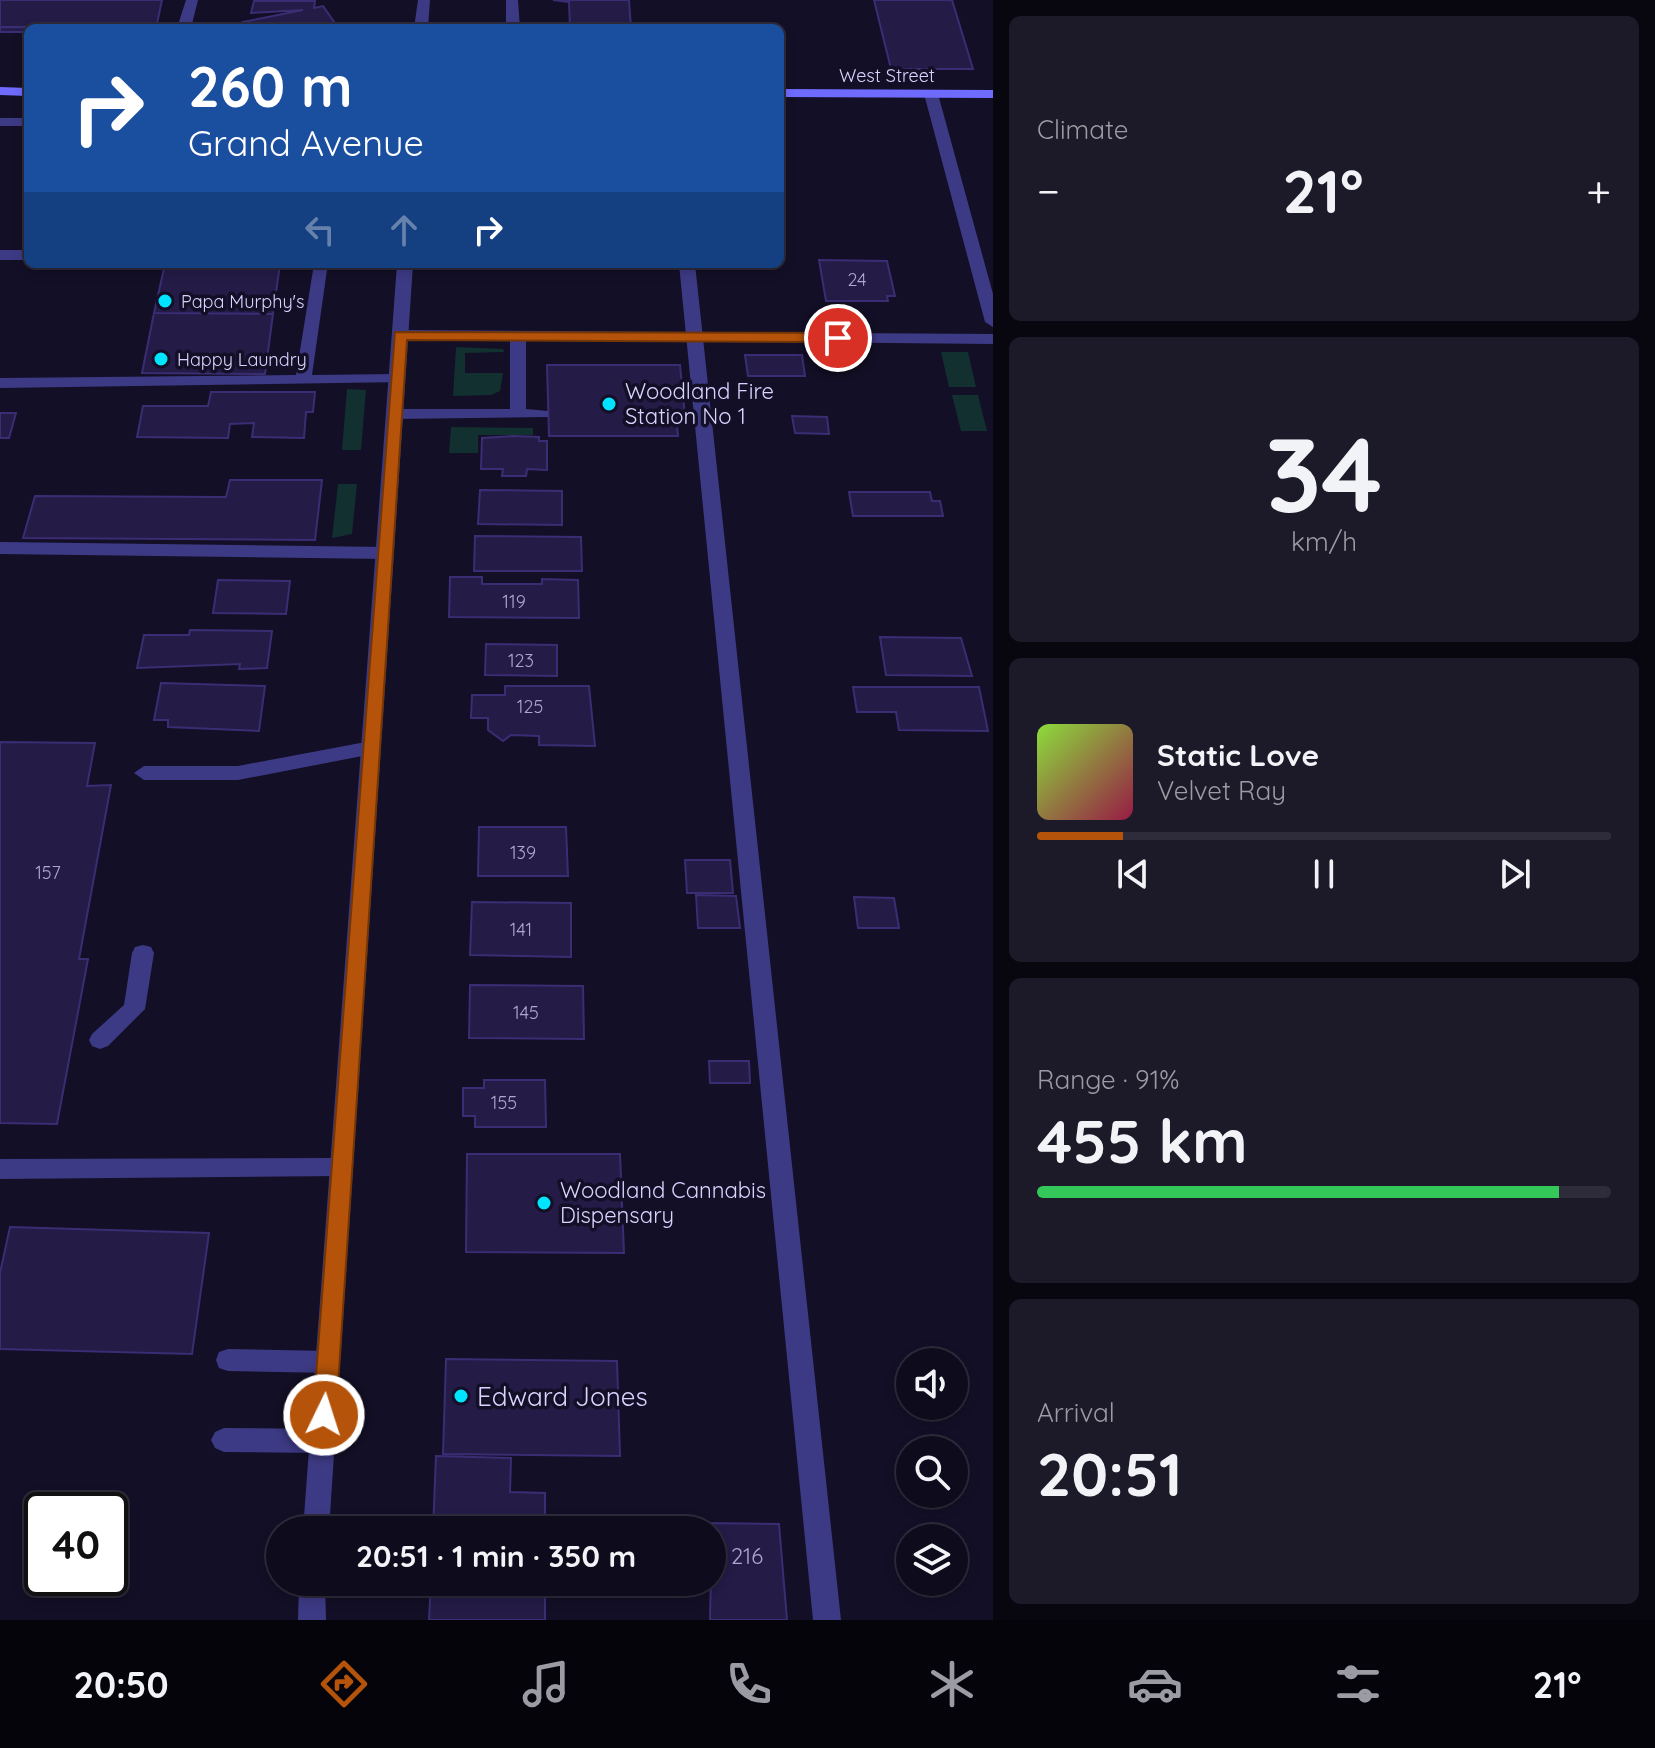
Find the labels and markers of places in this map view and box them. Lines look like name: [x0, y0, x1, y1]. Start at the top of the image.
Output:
place label: Papa Murphy's: [181, 290, 305, 313]
marker: Papa Murphy's: [156, 292, 174, 310]
pin: [804, 304, 872, 372]
place label: Happy Laundry: [177, 348, 307, 371]
marker: Happy Laundry: [152, 350, 170, 368]
place label: Woodland Fire Station No 1: [625, 377, 774, 430]
marker: Woodland Fire Station No 1: [600, 395, 618, 413]
place label: Woodland Cannabis Dispensary: [560, 1176, 766, 1229]
marker: Woodland Cannabis Dispensary: [535, 1194, 553, 1212]
place label: Edward Jones: [477, 1380, 648, 1413]
marker: Edward Jones: [452, 1387, 470, 1405]

